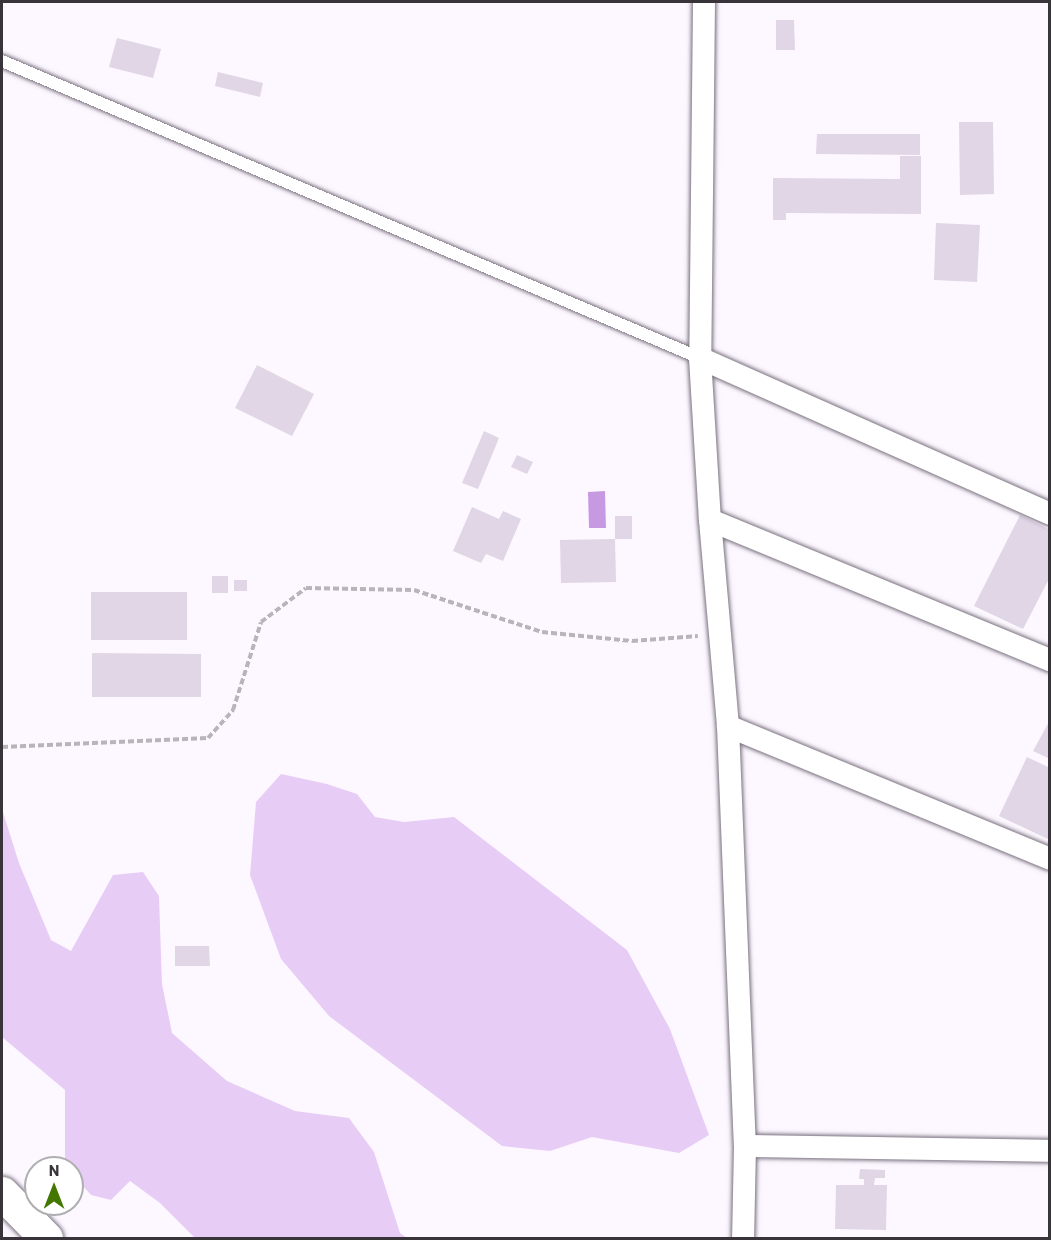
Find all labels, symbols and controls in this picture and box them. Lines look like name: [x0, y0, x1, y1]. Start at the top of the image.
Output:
north arrow: [24, 1156, 84, 1216]
text: N: [49, 1160, 59, 1179]

